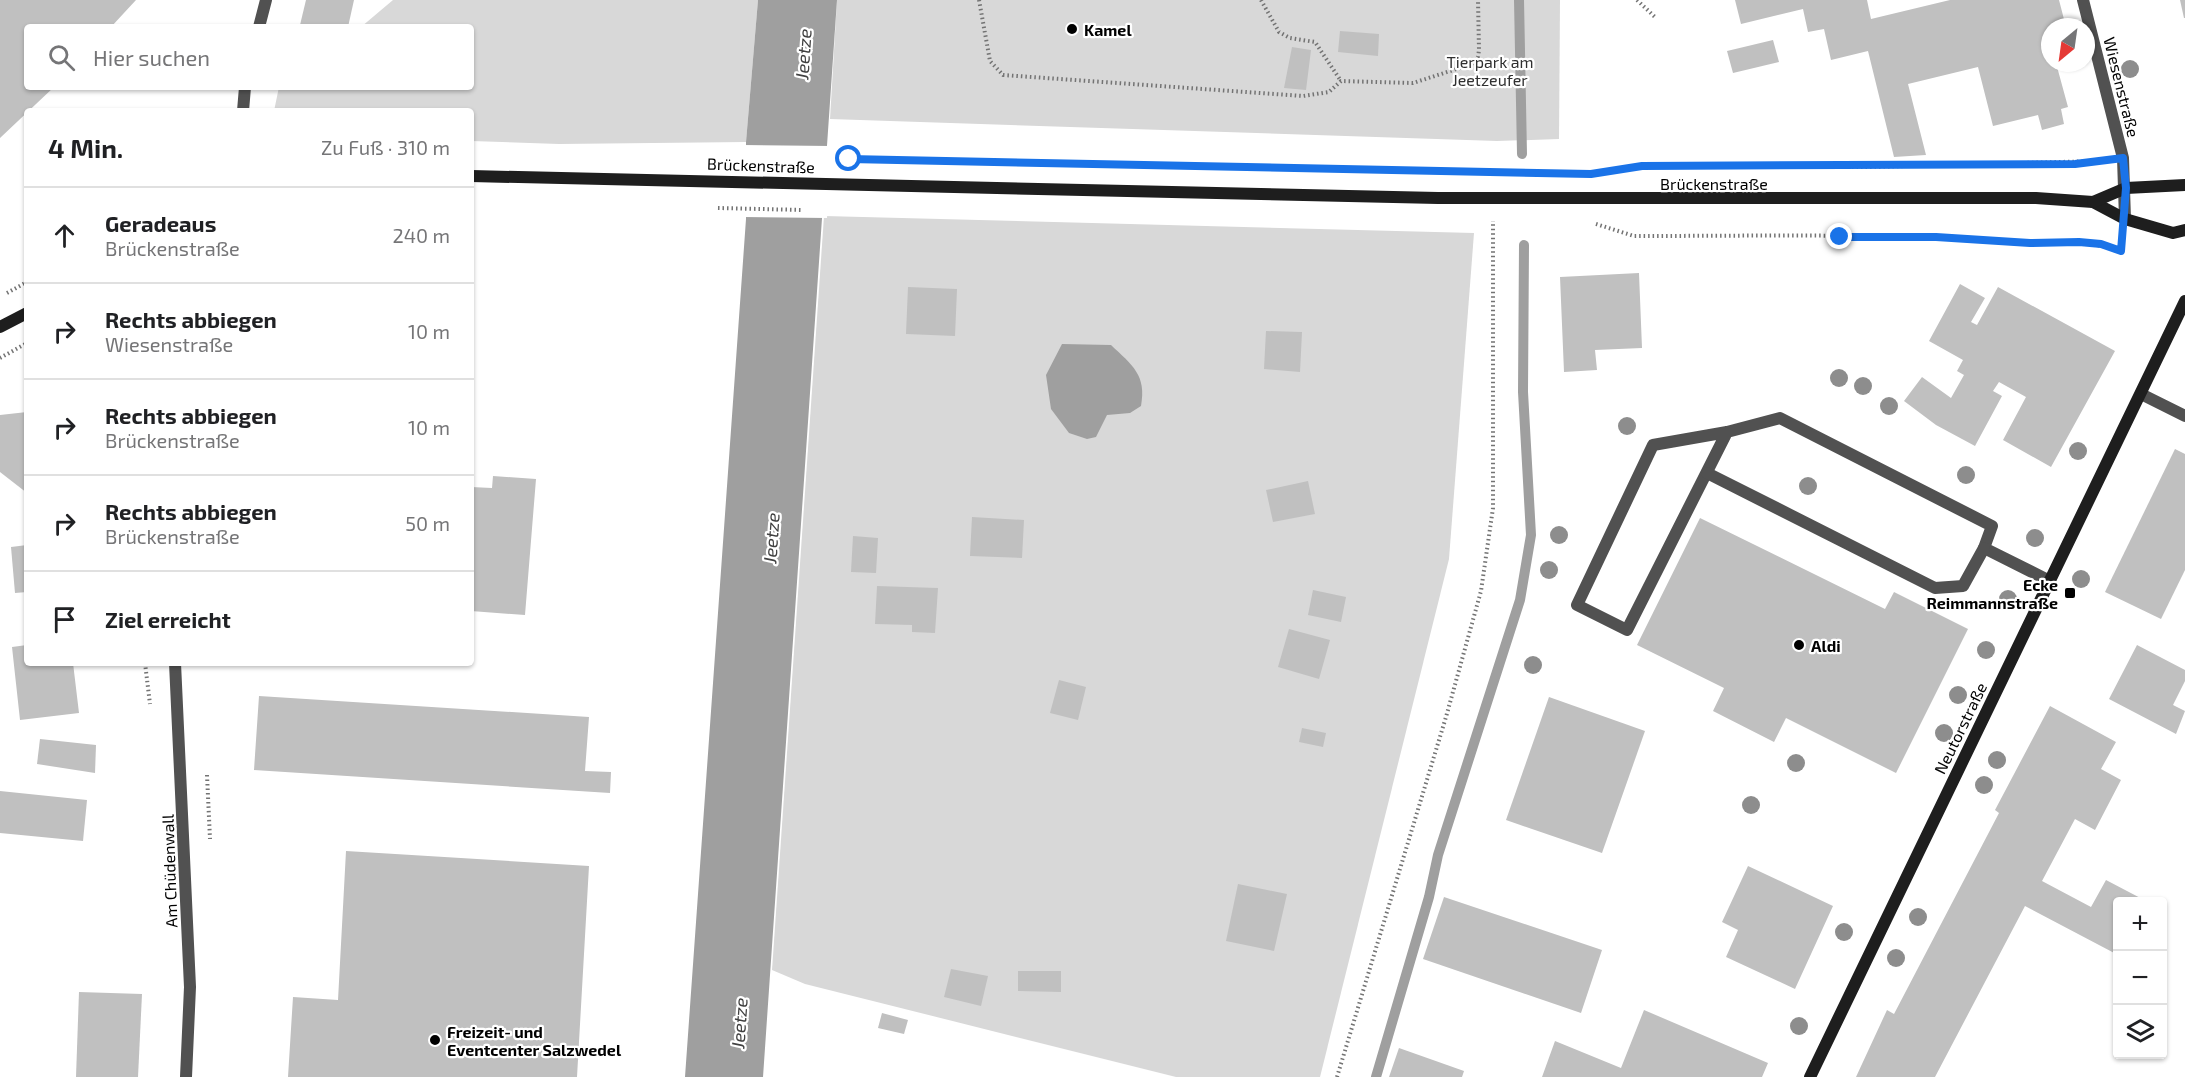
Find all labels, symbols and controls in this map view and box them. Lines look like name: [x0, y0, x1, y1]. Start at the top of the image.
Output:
north arrow: [2041, 18, 2095, 72]
place label: Kamel: [1084, 20, 1132, 39]
marker: Kamel: [1065, 22, 1079, 36]
search box: [24, 24, 474, 90]
water label: Jeetze: [790, 27, 816, 81]
street label: Wiesenstraße: [2100, 35, 2144, 139]
icon: search: [45, 41, 78, 74]
text: Hier suchen: [93, 44, 210, 70]
park label: Tierpark am Jeetzeufer: [1446, 52, 1534, 89]
text: 4 Min.: [48, 132, 123, 163]
text: Zu Fuß · 310 m: [321, 135, 450, 159]
route start: [835, 145, 861, 171]
street label: Brückenstraße: [707, 154, 815, 176]
street label: Brückenstraße: [1660, 174, 1768, 193]
text: Geradeaus: [105, 210, 216, 236]
icon: ahead: [48, 219, 81, 252]
text: 240 m: [392, 223, 450, 247]
route end: [1826, 223, 1852, 249]
text: Brückenstraße: [105, 236, 240, 260]
text: Rechts abbiegen: [105, 306, 277, 332]
icon: right: [48, 315, 81, 348]
text: 10 m: [408, 319, 450, 343]
text: Wiesenstraße: [105, 332, 233, 356]
text: Rechts abbiegen: [105, 402, 277, 428]
icon: right: [48, 411, 81, 444]
text: 10 m: [408, 415, 450, 439]
text: Brückenstraße: [105, 428, 240, 452]
text: Rechts abbiegen: [105, 498, 277, 524]
icon: right: [48, 507, 81, 540]
text: 50 m: [405, 511, 450, 535]
water label: Jeetze: [758, 511, 784, 565]
text: Brückenstraße: [105, 524, 240, 548]
place label: Ecke Reimmannstraße: [1926, 575, 2058, 612]
marker: Ecke Reimmannstraße: [2063, 586, 2077, 600]
icon: arrive: [48, 603, 81, 636]
text: Ziel erreicht: [105, 606, 231, 632]
place label: Aldi: [1811, 636, 1841, 655]
marker: Aldi: [1792, 638, 1806, 652]
street label: Neutorstraße: [1930, 679, 1990, 777]
street label: Am Chüdenwall: [158, 814, 180, 928]
map controls: [2113, 897, 2167, 1059]
button: +: [2113, 897, 2167, 951]
button: −: [2113, 951, 2167, 1005]
water label: Jeetze: [726, 996, 752, 1050]
button: layers: [2113, 1005, 2167, 1059]
place label: Freizeit- und Eventcenter Salzwedel: [447, 1022, 622, 1059]
marker: Freizeit- und Eventcenter Salzwedel: [428, 1033, 442, 1047]

